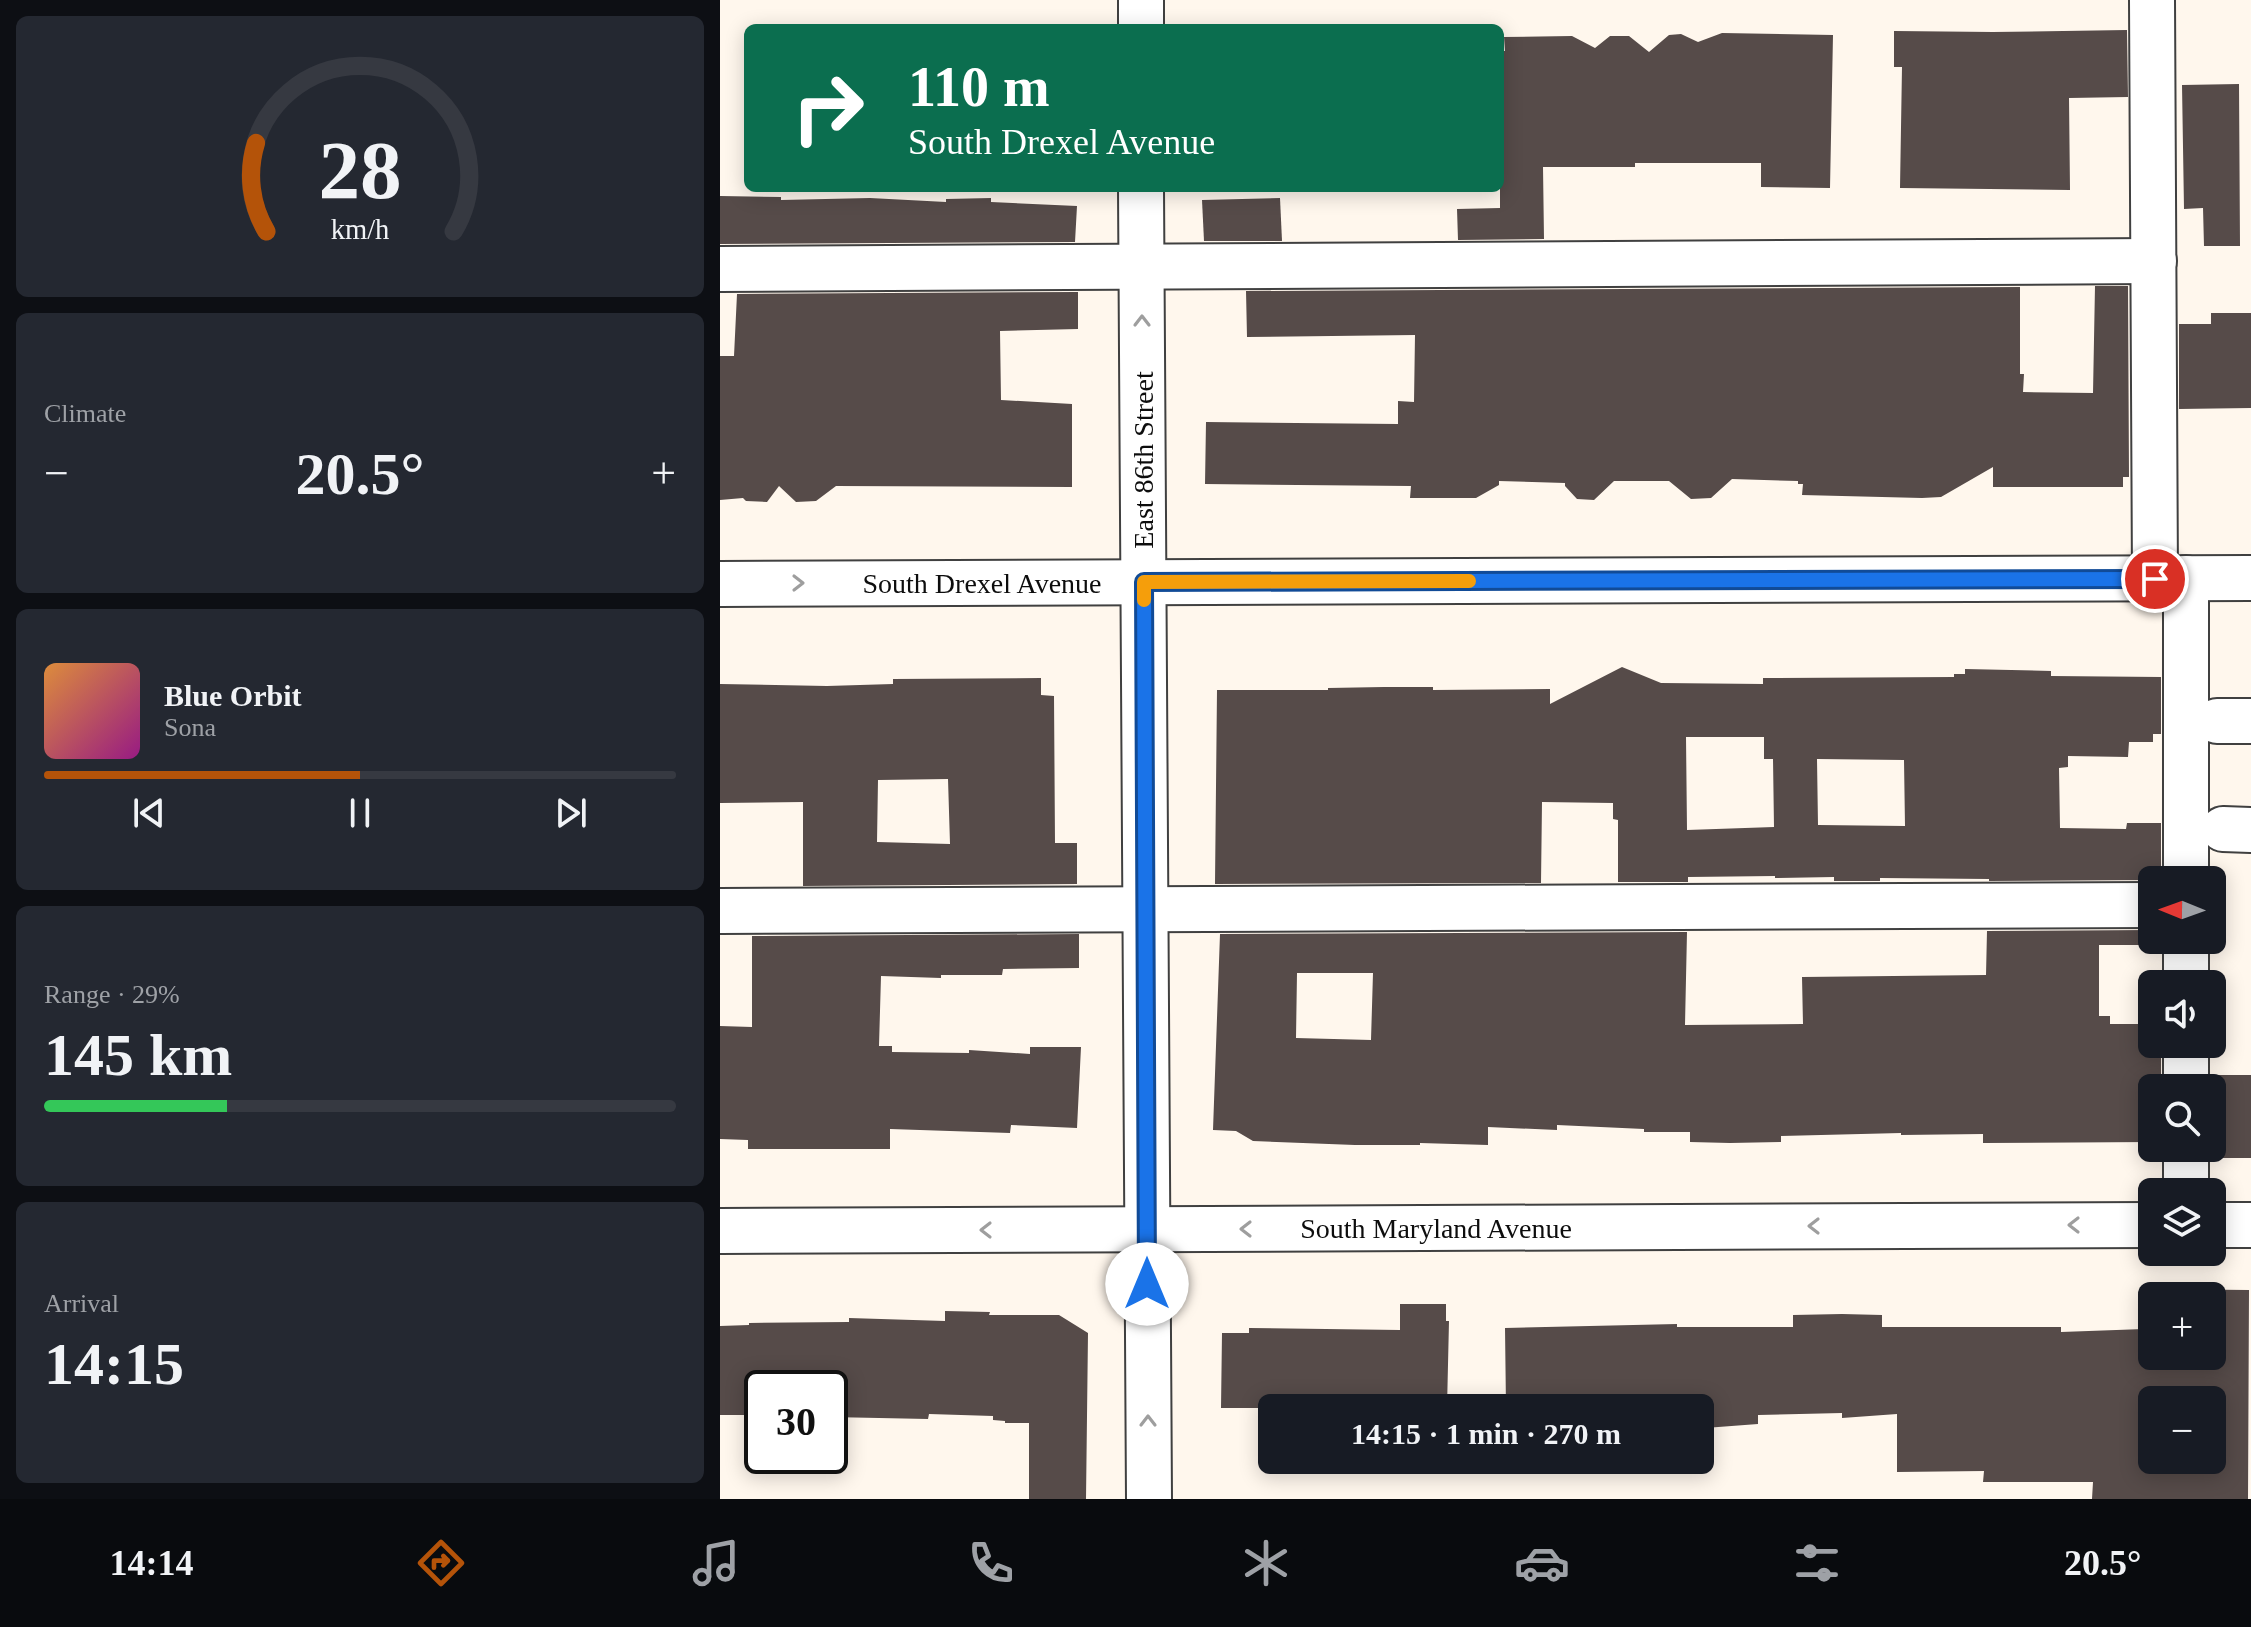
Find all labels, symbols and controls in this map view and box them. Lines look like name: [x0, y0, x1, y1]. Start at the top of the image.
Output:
icon: right: [776, 56, 880, 160]
text: 110 m: [908, 56, 1050, 118]
text: South Drexel Avenue: [908, 122, 1215, 162]
text: 28: [318, 124, 402, 216]
text: km/h: [331, 214, 389, 245]
one-way arrow: [1133, 314, 1151, 327]
street label: East 86th Street: [1128, 371, 1159, 549]
text: Climate: [44, 399, 126, 428]
text: 20.5°: [296, 441, 425, 507]
text: −: [44, 449, 69, 498]
text: +: [651, 449, 676, 498]
pin: [2121, 545, 2189, 613]
icon: arrive: [2133, 557, 2177, 601]
street label: South Drexel Avenue: [863, 568, 1101, 599]
one-way arrow: [792, 574, 805, 592]
text: Blue Orbit: [164, 679, 302, 712]
text: Sona: [164, 713, 216, 742]
icon: previous: [127, 791, 171, 835]
icon: pause: [338, 791, 382, 835]
icon: next: [549, 791, 593, 835]
north arrow: [2138, 866, 2226, 954]
map controls: [2138, 866, 2226, 1474]
button: sound: [2138, 970, 2226, 1058]
text: Range · 29%: [44, 980, 180, 1009]
text: 145 km: [44, 1022, 232, 1088]
button: search: [2138, 1074, 2226, 1162]
button: layers: [2138, 1178, 2226, 1266]
street label: South Maryland Avenue: [1300, 1213, 1572, 1244]
one-way arrow: [2067, 1216, 2080, 1234]
one-way arrow: [1807, 1217, 1820, 1235]
one-way arrow: [1239, 1220, 1252, 1238]
one-way arrow: [979, 1221, 992, 1239]
position arrow: [1105, 1242, 1189, 1326]
button: +: [2138, 1282, 2226, 1370]
text: Arrival: [44, 1289, 119, 1318]
text: 14:15: [44, 1331, 184, 1397]
speed limit sign: 30: [744, 1370, 848, 1474]
button: −: [2138, 1386, 2226, 1474]
one-way arrow: [1139, 1414, 1157, 1427]
text: 14:15 · 1 min · 270 m: [1351, 1417, 1621, 1450]
icon: directions: [413, 1535, 469, 1591]
icon: music: [688, 1535, 744, 1591]
icon: phone: [963, 1535, 1019, 1591]
icon: climate: [1238, 1535, 1294, 1591]
icon: car: [1514, 1535, 1570, 1591]
icon: filters: [1789, 1535, 1845, 1591]
text: 14:14: [110, 1543, 194, 1583]
text: 20.5°: [2064, 1543, 2141, 1583]

